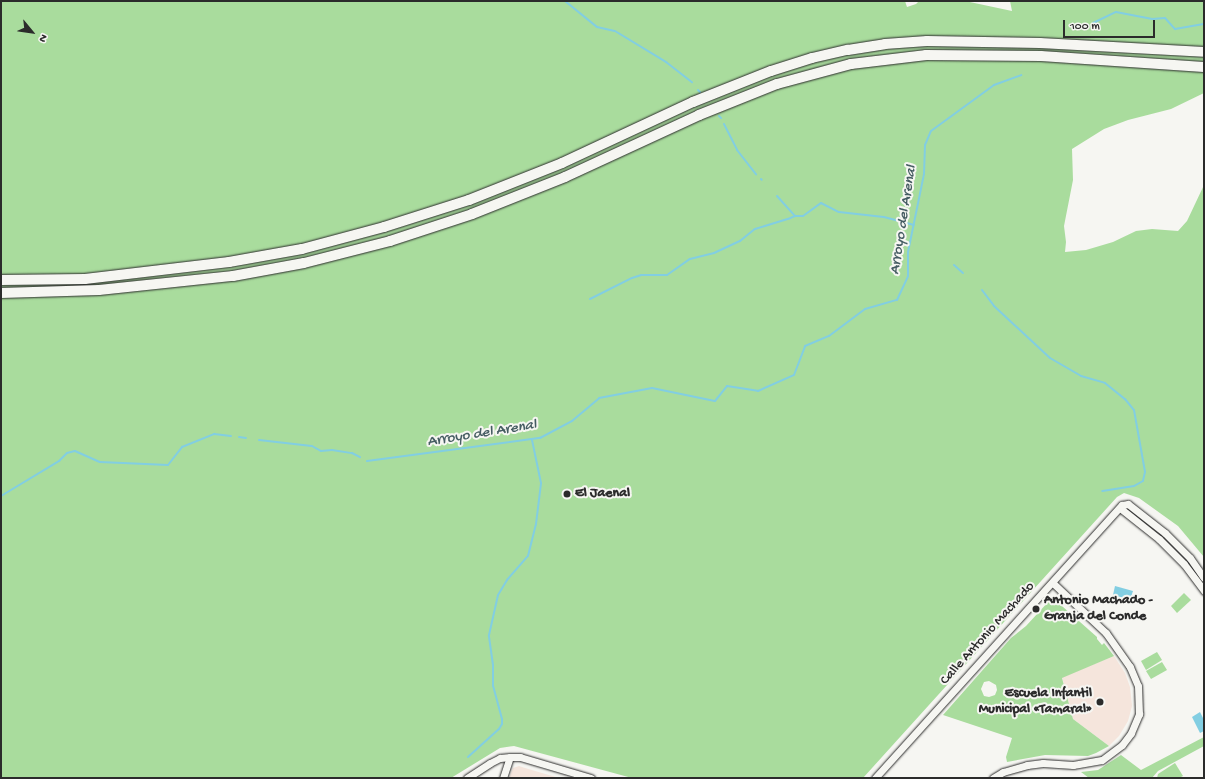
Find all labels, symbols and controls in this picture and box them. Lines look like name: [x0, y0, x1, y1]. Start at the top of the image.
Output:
north arrow: [12, 12, 52, 52]
scale bar: [1065, 12, 1157, 38]
text: 100 m: [1070, 20, 1100, 34]
text: N: [36, 32, 49, 44]
water label: Arroyo del Arenal: [887, 164, 921, 276]
water label: Arroyo del Arenal: [426, 417, 538, 451]
place label: El Jaenal: [575, 486, 630, 502]
marker: El Jaenal: [562, 489, 572, 499]
street label: Calle Antonio Machado: [937, 579, 1039, 689]
place label: Antonio Machado - Granja del Conde: [1044, 593, 1153, 626]
marker: Antonio Machado - Granja del Conde: [1031, 604, 1041, 614]
place label: Escuela Infantil Municipal «Tamaral»: [979, 686, 1092, 718]
marker: Escuela Infantil Municipal «Tamaral»: [1095, 697, 1105, 707]

